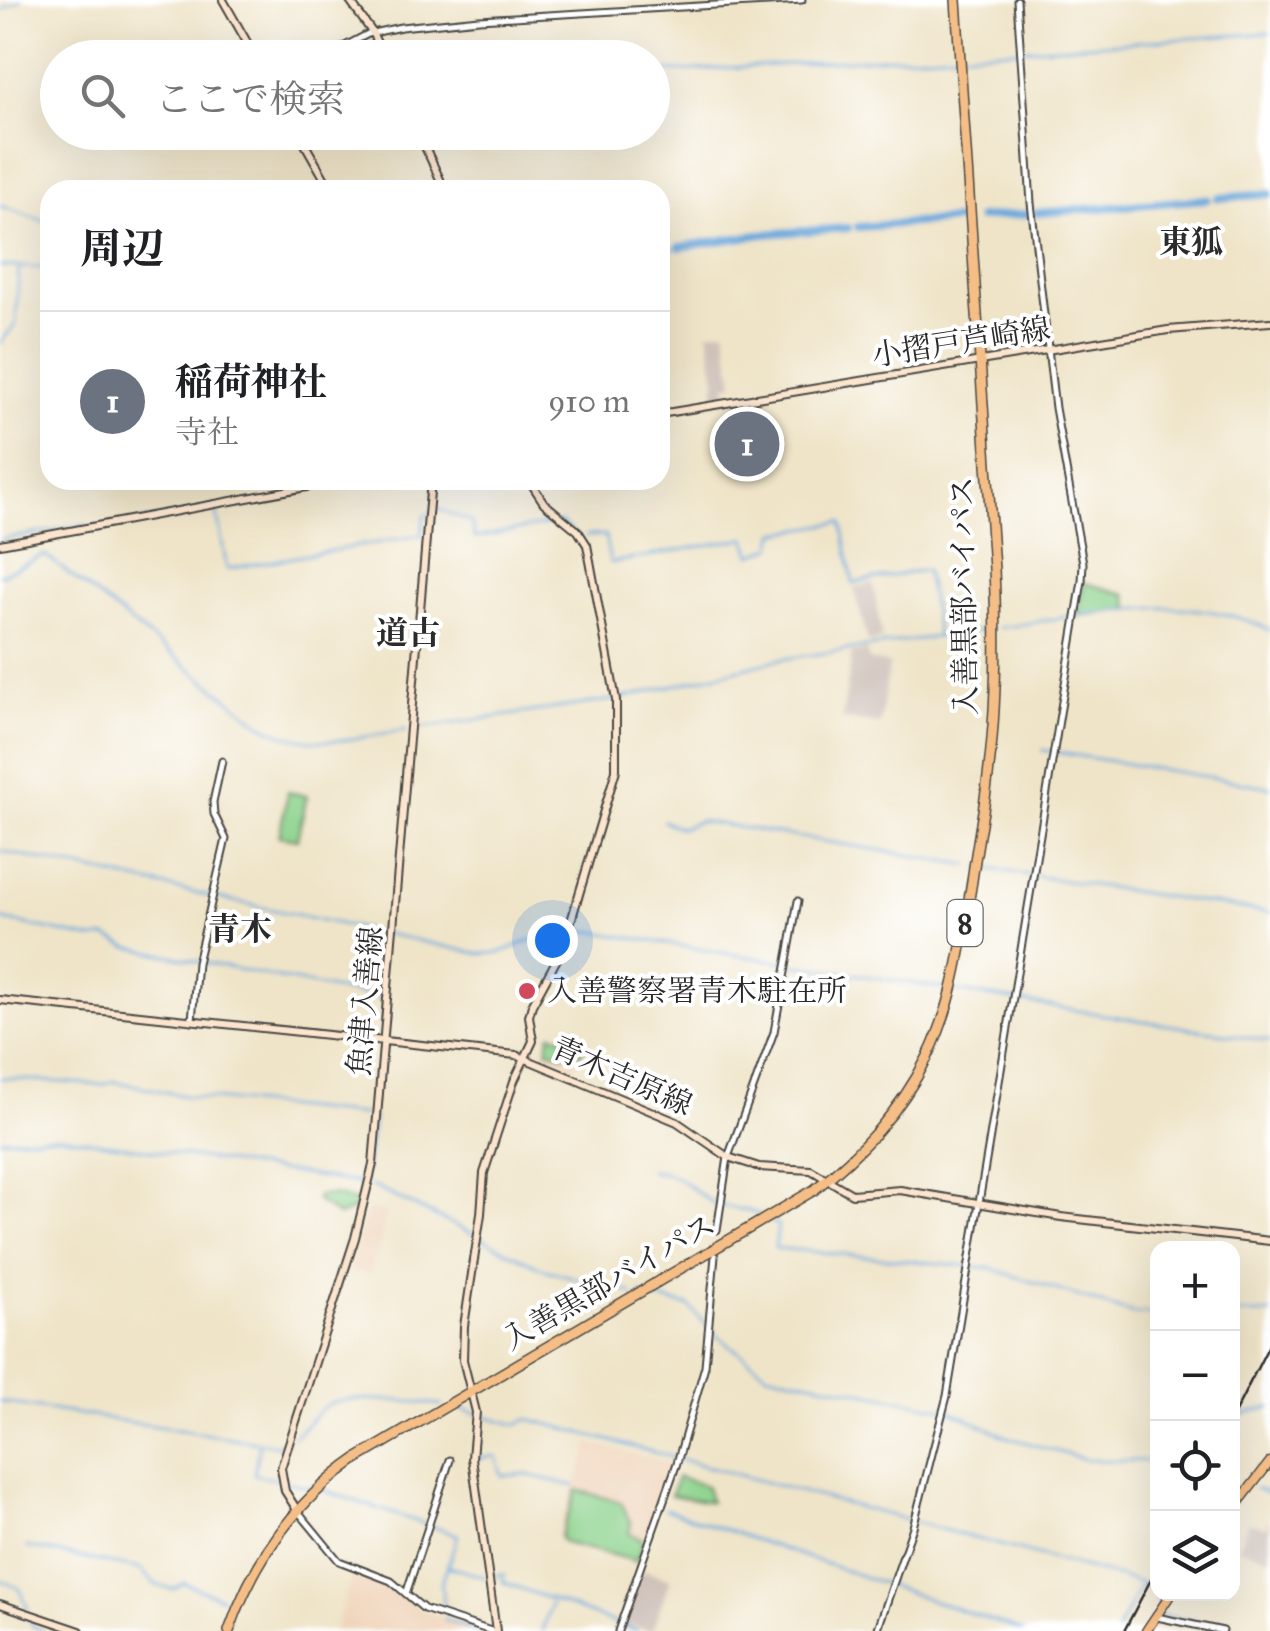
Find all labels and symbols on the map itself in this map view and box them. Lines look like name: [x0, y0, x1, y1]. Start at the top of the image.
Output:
district label: 東狐: [1159, 223, 1223, 262]
street label: 小摺戸芦崎線: [869, 310, 1053, 374]
pin: 1: [714, 406, 780, 482]
street label: 入善黒部バイパス: [944, 476, 984, 716]
district label: 道古: [376, 614, 440, 653]
road number: 8: [948, 900, 982, 946]
district label: 青木: [208, 910, 272, 949]
your location: [527, 915, 578, 966]
street label: 魚津入善線: [341, 925, 389, 1077]
place label: 入善警察署青木駐在所: [547, 973, 847, 1009]
marker: 入善警察署青木駐在所: [516, 980, 538, 1002]
street label: 青木吉原線: [546, 1029, 698, 1123]
street label: 入善黒部バイパス: [496, 1207, 722, 1357]

